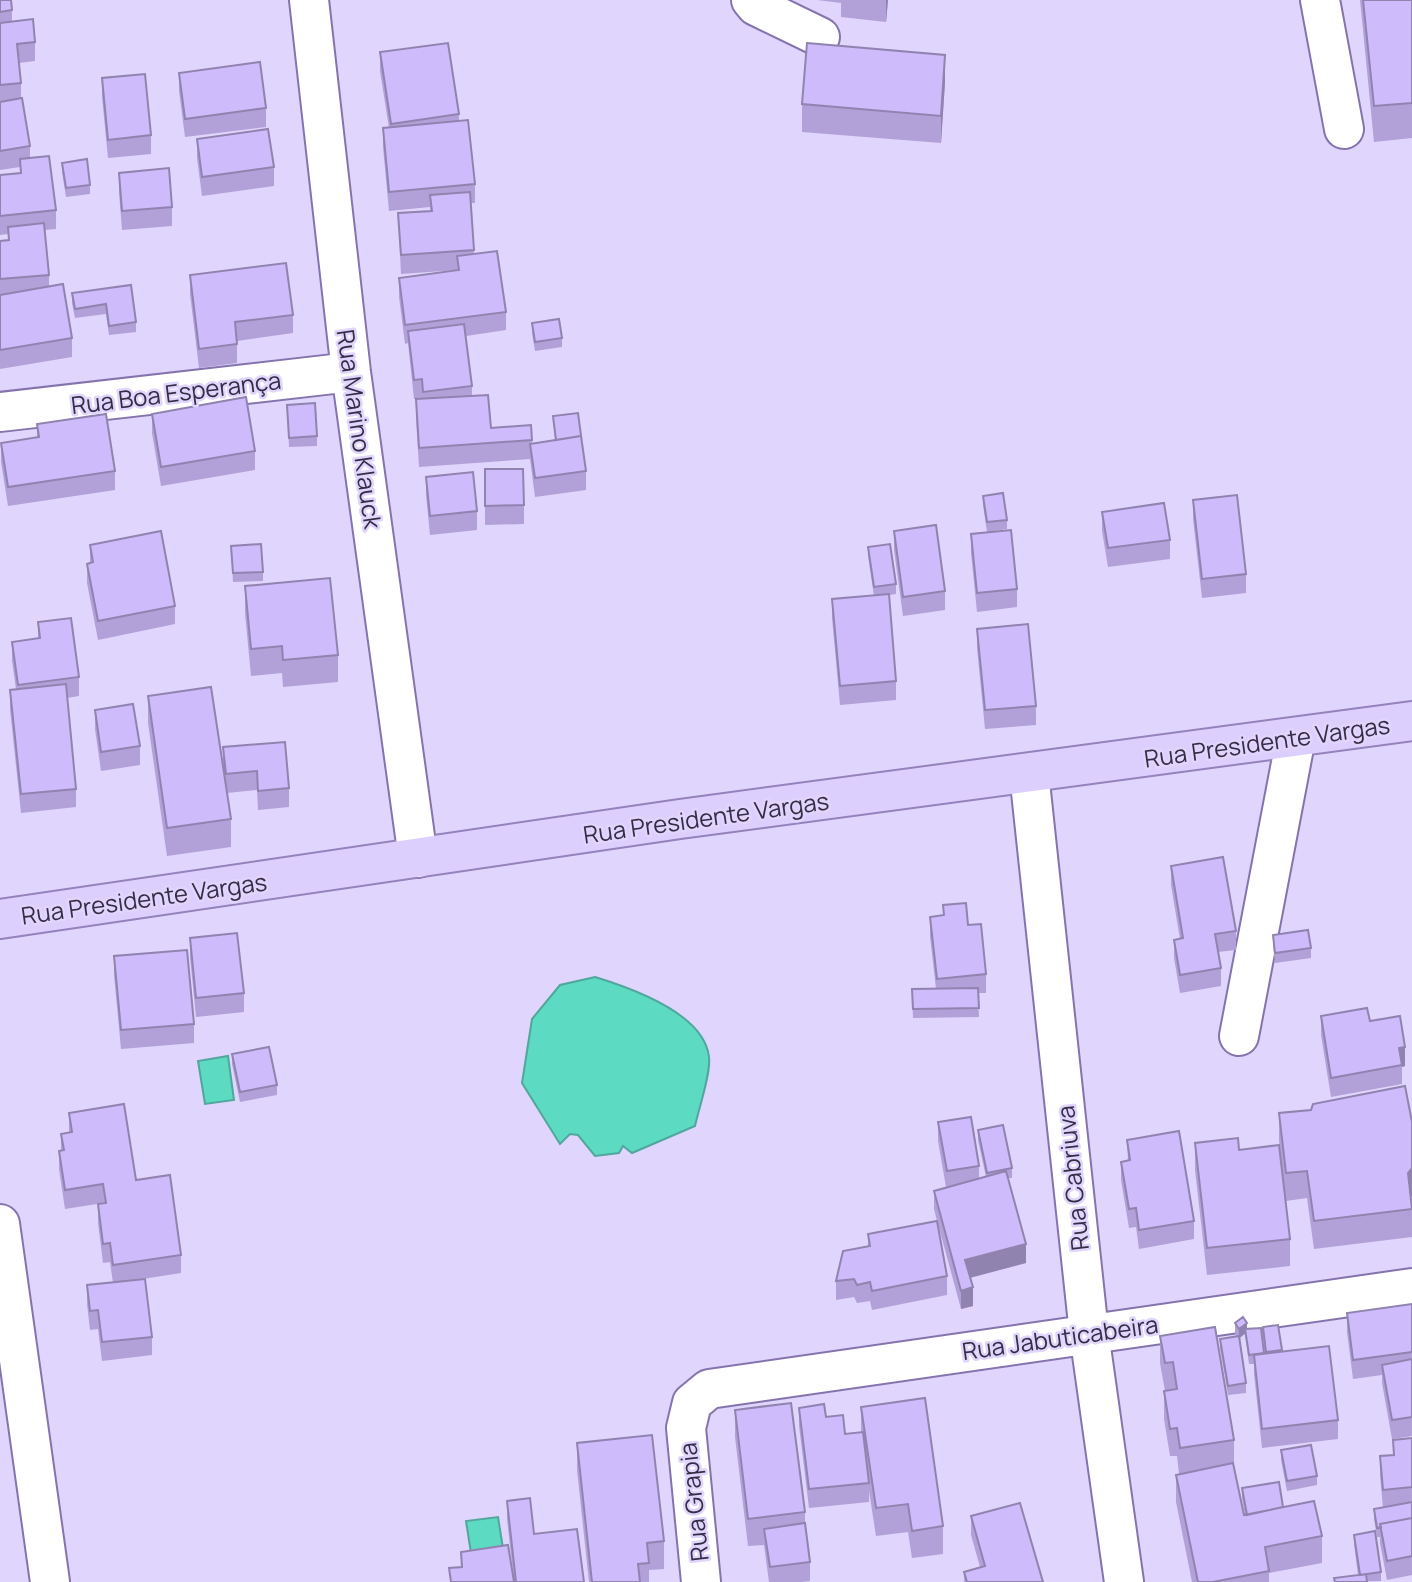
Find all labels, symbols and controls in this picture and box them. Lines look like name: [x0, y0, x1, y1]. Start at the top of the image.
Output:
street label: Rua Marino Klauck: [330, 327, 390, 532]
street label: Rua Boa Esperança: [69, 363, 283, 421]
street label: Rua Presidente Vargas: [1142, 707, 1392, 775]
street label: Rua Presidente Vargas: [581, 783, 831, 851]
street label: Rua Presidente Vargas: [19, 864, 269, 932]
street label: Rua Cabriuva: [1048, 1104, 1096, 1252]
street label: Rua Jabuticabeira: [960, 1307, 1160, 1367]
street label: Rua Grapia: [670, 1441, 716, 1563]

